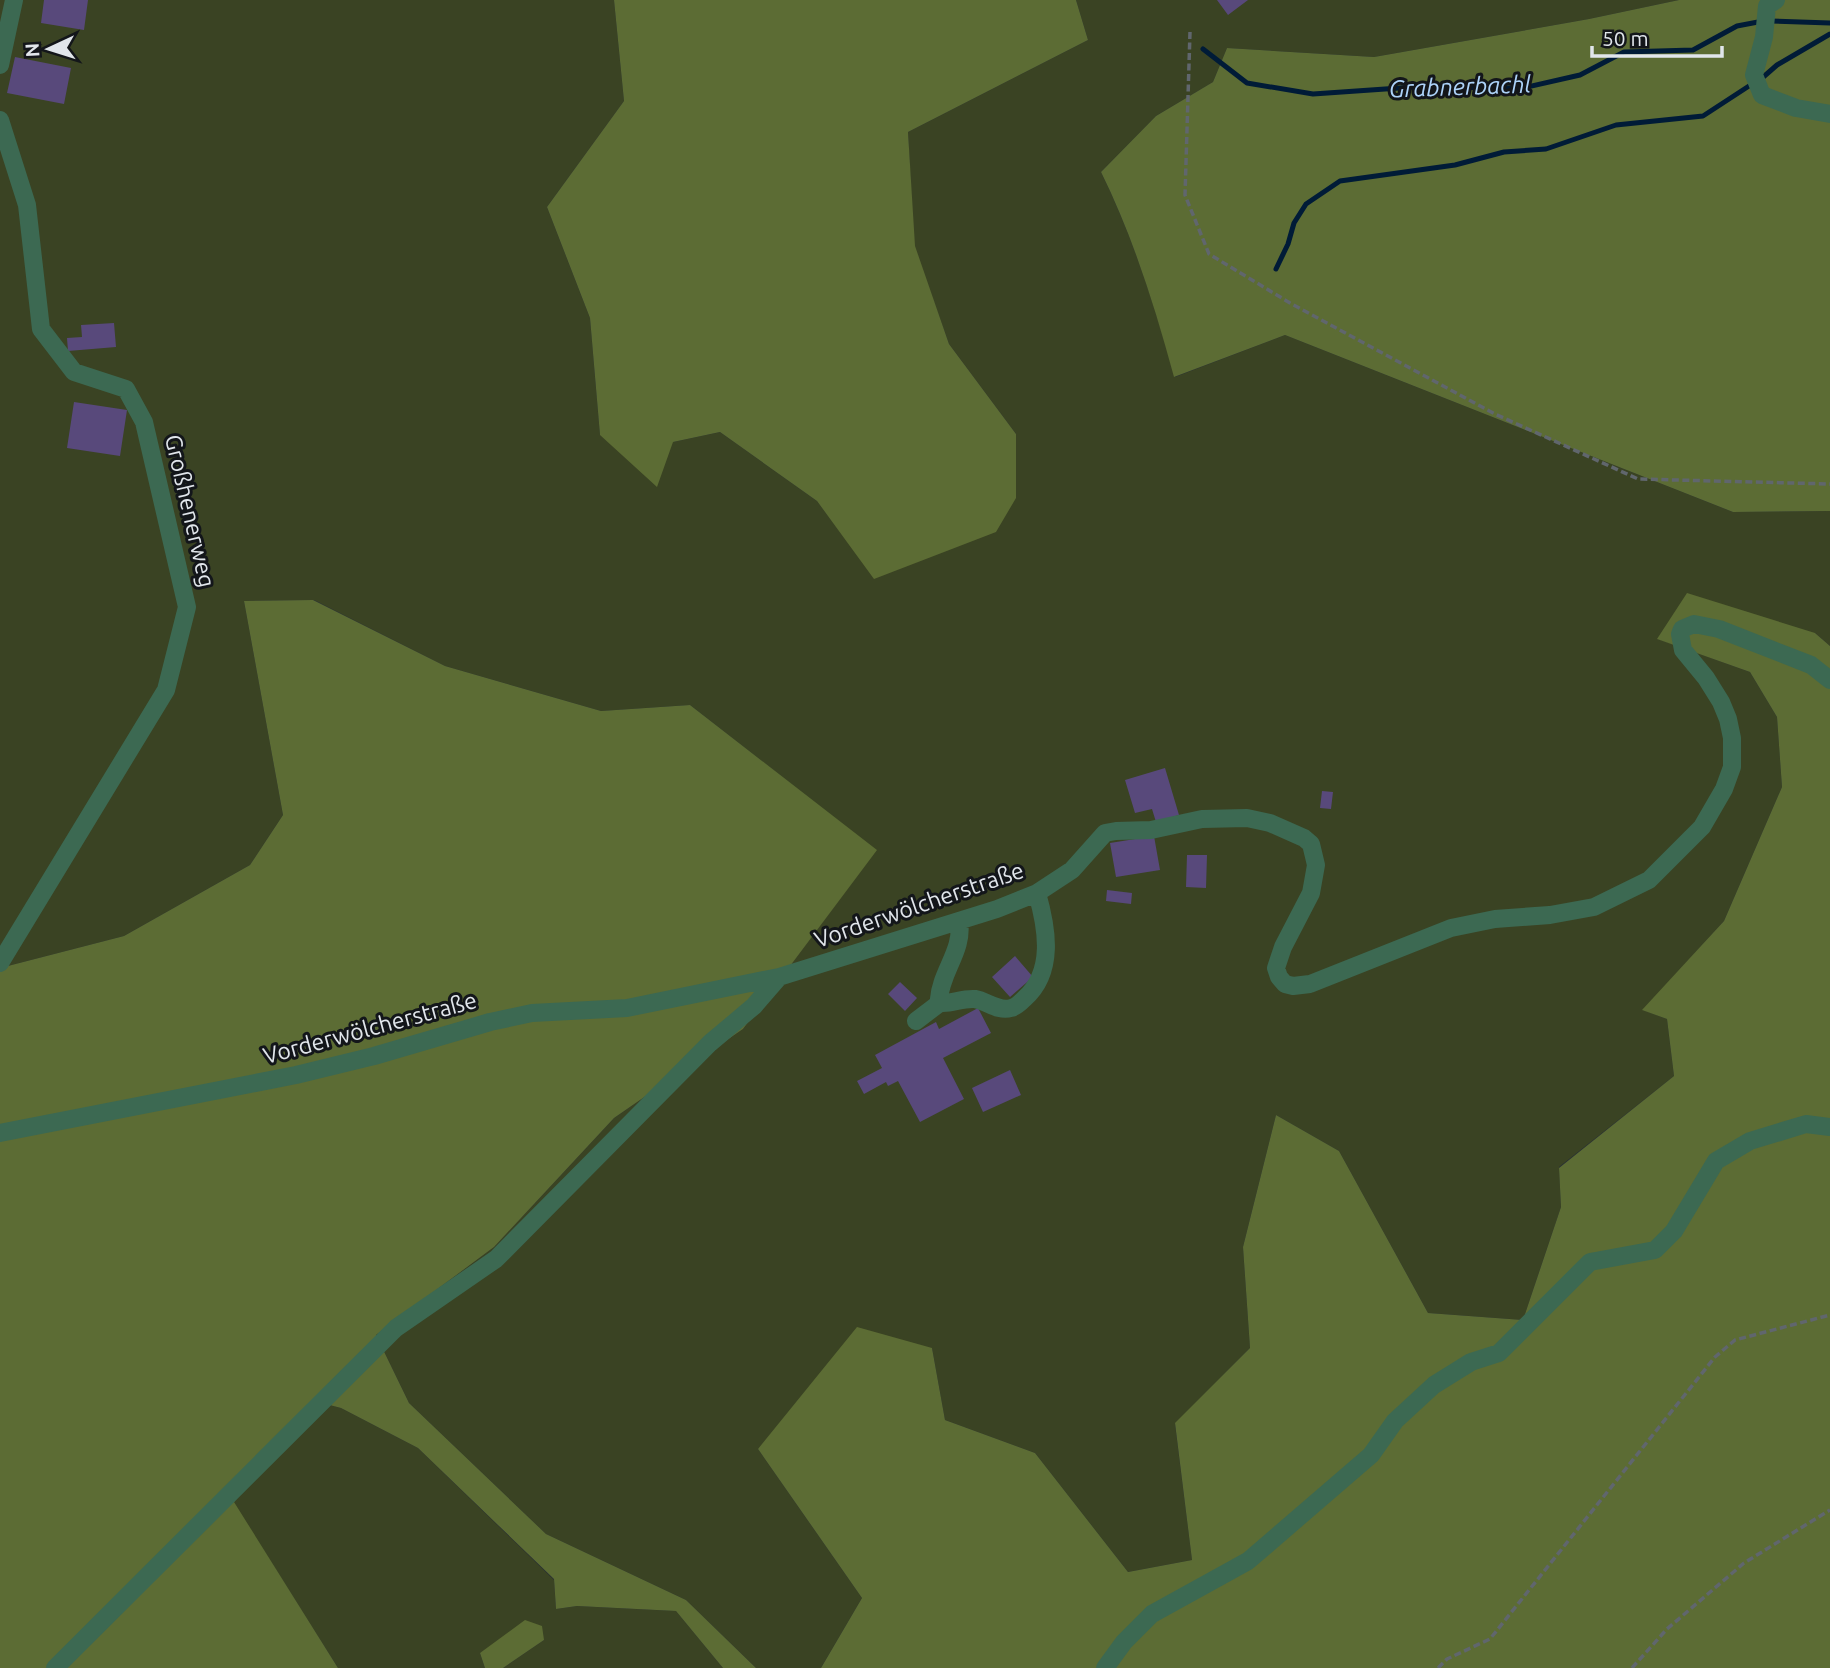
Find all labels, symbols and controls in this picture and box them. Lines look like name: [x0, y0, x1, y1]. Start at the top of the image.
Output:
north arrow: [14, 14, 84, 84]
scale bar: [1592, 14, 1722, 58]
text: 50 m: [1602, 26, 1649, 50]
text: N: [21, 42, 44, 58]
water label: Grabnerbachl: [1388, 71, 1532, 102]
street label: Großhenerweg: [161, 432, 220, 590]
street label: Vorderwölcherstraße: [811, 857, 1027, 952]
street label: Vorderwölcherstraße: [260, 987, 479, 1068]

